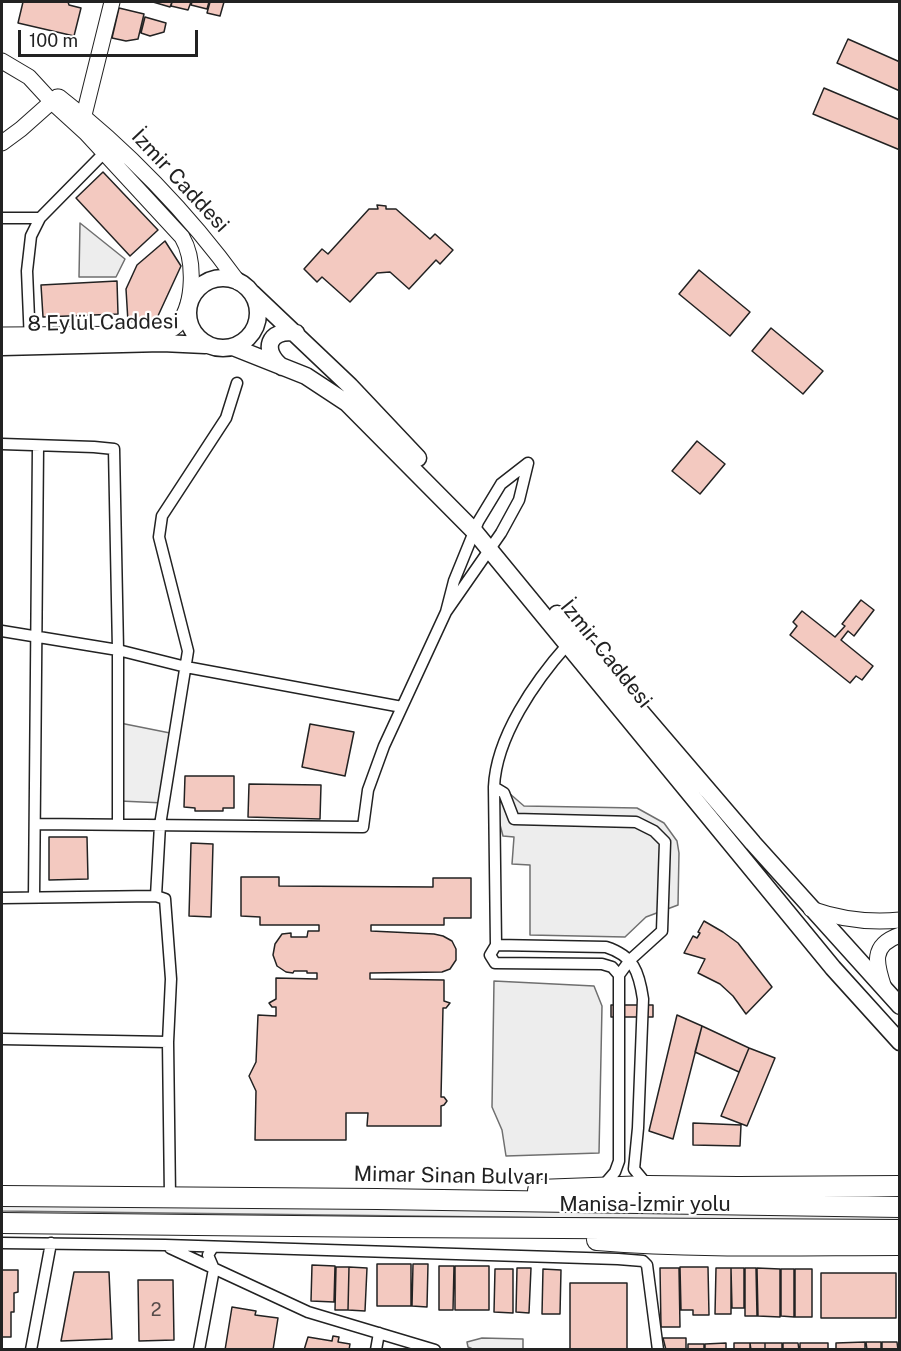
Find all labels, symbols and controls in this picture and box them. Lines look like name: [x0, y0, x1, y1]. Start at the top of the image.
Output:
scale bar: [21, 18, 201, 56]
text: 100 m: [29, 30, 78, 51]
street label: İzmir Caddesi: [126, 124, 234, 238]
street label: 8 Eylül Caddesi: [27, 309, 179, 337]
street label: İzmir Caddesi: [555, 595, 657, 713]
street label: Mimar Sinan Bulvarı: [353, 1162, 549, 1190]
street label: Manisa-İzmir yolu: [559, 1192, 731, 1218]
house number: 2: [151, 1299, 161, 1321]

